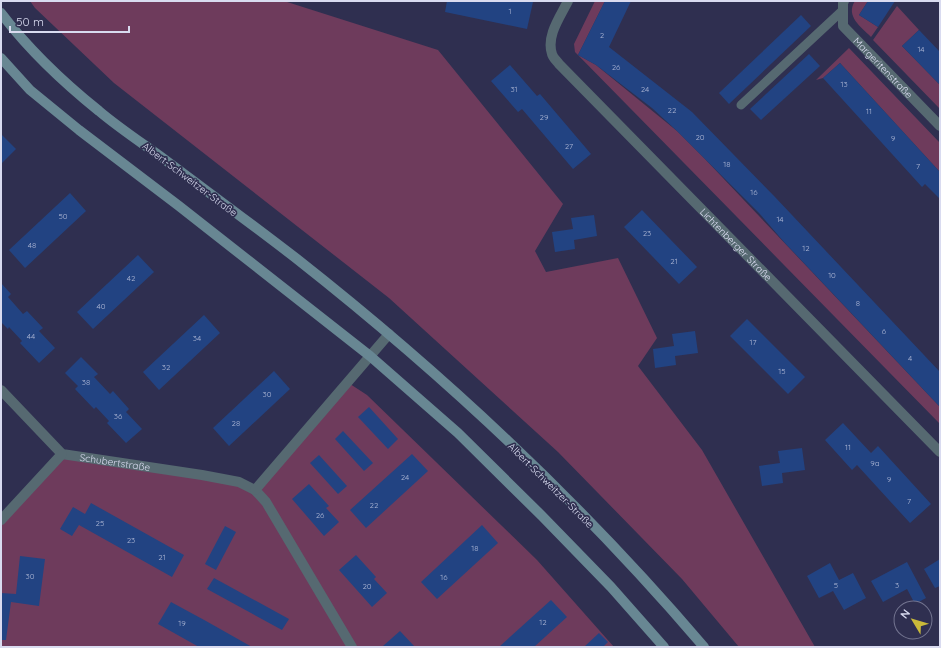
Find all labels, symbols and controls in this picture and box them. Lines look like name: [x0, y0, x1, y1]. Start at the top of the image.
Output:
house number: 1: [509, 6, 512, 16]
scale bar: [10, 8, 129, 34]
text: 50 m: [16, 14, 44, 29]
house number: 2: [600, 30, 605, 40]
street label: Margeritenstraße: [850, 35, 916, 101]
house number: 14: [917, 44, 925, 54]
house number: 26: [612, 62, 621, 72]
house number: 13: [840, 79, 848, 89]
house number: 31: [510, 84, 518, 94]
house number: 24: [641, 84, 649, 94]
house number: 22: [668, 105, 677, 115]
house number: 11: [866, 106, 872, 116]
house number: 29: [540, 112, 549, 122]
house number: 20: [695, 132, 705, 142]
house number: 9: [891, 133, 896, 143]
street label: Albert-Schweitzer-Straße: [140, 139, 240, 220]
house number: 27: [565, 141, 573, 151]
house number: 18: [723, 159, 731, 169]
house number: 7: [916, 161, 920, 171]
house number: 16: [750, 187, 758, 197]
street label: Lichtenberger Straße: [697, 205, 775, 284]
house number: 50: [58, 211, 68, 221]
house number: 14: [776, 214, 784, 224]
house number: 23: [643, 228, 651, 238]
house number: 48: [28, 240, 36, 250]
house number: 12: [802, 243, 810, 253]
house number: 21: [670, 256, 678, 266]
house number: 10: [828, 270, 836, 280]
house number: 42: [127, 273, 136, 283]
house number: 8: [856, 298, 860, 308]
house number: 40: [97, 301, 106, 311]
house number: 6: [882, 326, 887, 336]
house number: 44: [27, 331, 35, 341]
house number: 34: [193, 333, 201, 343]
house number: 17: [749, 337, 757, 347]
house number: 4: [908, 353, 912, 363]
house number: 32: [162, 362, 171, 372]
house number: 15: [778, 366, 786, 376]
house number: 38: [82, 377, 90, 387]
house number: 30: [263, 389, 272, 399]
house number: 36: [114, 411, 123, 421]
house number: 28: [232, 418, 240, 428]
street label: Albert-Schweitzer-Straße: [505, 440, 596, 531]
house number: 11: [845, 442, 851, 452]
street label: Schubertstraße: [79, 451, 151, 474]
house number: 9a: [870, 458, 880, 468]
house number: 24: [401, 472, 409, 482]
house number: 9: [887, 474, 892, 484]
house number: 7: [907, 496, 911, 506]
house number: 22: [370, 500, 379, 510]
house number: 26: [316, 510, 325, 520]
house number: 25: [96, 518, 104, 528]
house number: 23: [127, 535, 135, 545]
house number: 18: [471, 543, 479, 553]
house number: 21: [158, 552, 166, 562]
house number: 30: [26, 571, 35, 581]
house number: 16: [440, 572, 448, 582]
house number: 5: [834, 580, 838, 590]
house number: 3: [895, 580, 899, 590]
house number: 20: [362, 581, 372, 591]
north arrow: [893, 600, 933, 640]
text: N: [897, 606, 913, 621]
house number: 12: [539, 617, 547, 627]
house number: 19: [178, 618, 186, 628]

